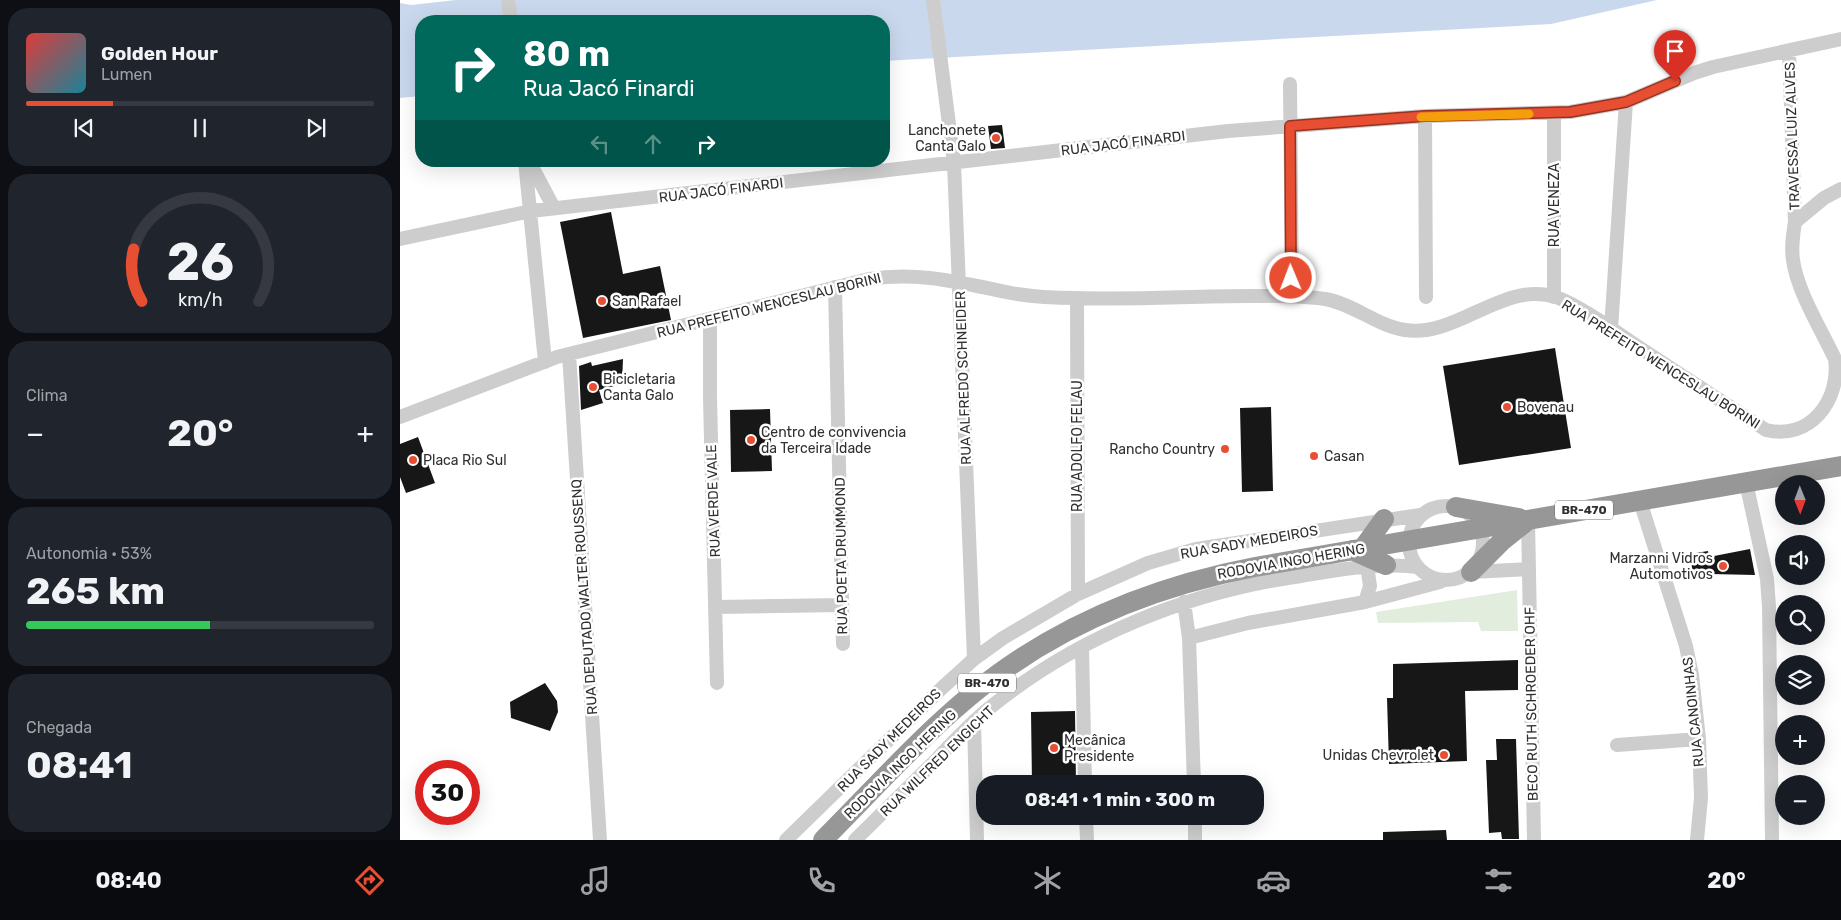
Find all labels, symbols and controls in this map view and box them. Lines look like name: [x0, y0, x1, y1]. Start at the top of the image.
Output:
pin: [1654, 30, 1696, 81]
text: 80 m: [523, 33, 610, 75]
icon: right: [440, 35, 505, 100]
icon: arrive: [1661, 37, 1689, 65]
text: Golden Hour: [101, 42, 218, 65]
street label: TRAVESSA LUIZ ALVES: [1781, 61, 1804, 210]
text: Lumen: [101, 65, 152, 84]
text: Rua Jacó Finardi: [523, 75, 695, 102]
icon: previous: [70, 114, 98, 142]
icon: pause: [186, 114, 214, 142]
icon: next: [302, 114, 330, 142]
place label: Lanchonete Canta Galo: [908, 122, 986, 155]
street label: RUA JACÓ FINARDI: [1060, 126, 1186, 160]
icon: left: [586, 130, 614, 158]
icon: ahead: [639, 130, 667, 158]
icon: right: [692, 130, 720, 158]
marker: Lanchonete Canta Galo: [990, 132, 1002, 144]
street label: RUA VENEZA: [1546, 162, 1563, 247]
street label: RUA JACÓ FINARDI: [658, 173, 784, 207]
text: 26: [166, 231, 234, 293]
position arrow: [1264, 251, 1316, 303]
street label: RUA PREFEITO WENCESLAU BORINI: [655, 269, 883, 342]
text: km/h: [178, 289, 222, 310]
street label: RUA ALFREDO SCHNEIDER: [952, 291, 975, 465]
place label: San Rafael: [612, 293, 681, 310]
marker: San Rafael: [596, 295, 608, 307]
street label: RUA PREFEITO WENCESLAU BORINI: [1558, 296, 1763, 433]
place label: Bicicletaria Canta Galo: [603, 371, 675, 404]
street label: RUA ADOLFO FELAU: [1069, 380, 1086, 512]
marker: Bicicletaria Canta Galo: [587, 381, 599, 393]
text: Clima: [26, 386, 67, 405]
place label: Bovenau: [1517, 399, 1574, 416]
marker: Bovenau: [1501, 401, 1513, 413]
text: 20°: [167, 410, 233, 456]
text: −: [26, 417, 44, 450]
text: +: [357, 417, 374, 450]
place label: Centro de convivencia da Terceira Idade: [761, 424, 906, 457]
marker: Centro de convivencia da Terceira Idade: [745, 434, 757, 446]
place label: Rancho Country: [1109, 441, 1215, 458]
marker: Rancho Country: [1219, 443, 1231, 455]
street label: RUA VERDE VALE: [703, 444, 724, 558]
place label: Casan: [1324, 448, 1364, 465]
marker: Casan: [1308, 450, 1320, 462]
place label: Placa Rio Sul: [423, 452, 507, 469]
marker: Placa Rio Sul: [407, 454, 419, 466]
north arrow: [1775, 475, 1825, 525]
map controls: [1775, 475, 1825, 825]
street label: RUA POETA DRUMMOND: [832, 477, 851, 635]
street label: RUA DEPUTADO WALTER ROUSSENQ: [568, 479, 601, 715]
road number: BR-470: [1555, 500, 1613, 520]
street label: RUA SADY MEDEIROS: [1179, 522, 1319, 563]
button: sound: [1775, 535, 1825, 585]
street label: RODOVIA INGO HERING: [1216, 540, 1366, 583]
text: Autonomia · 53%: [26, 544, 152, 563]
place label: Marzanni Vidros Automotivos: [1609, 550, 1713, 583]
marker: Marzanni Vidros Automotivos: [1717, 560, 1729, 572]
text: 265 km: [26, 568, 165, 614]
button: search: [1775, 595, 1825, 645]
street label: BECO RUTH SCHROEDER OHF: [1521, 607, 1542, 801]
button: layers: [1775, 655, 1825, 705]
street label: RUA CANOINHAS: [1679, 656, 1708, 768]
road number: BR-470: [958, 674, 1016, 692]
street label: RUA SADY MEDEIROS: [834, 685, 945, 796]
street label: RUA WILFRED ENGICHT: [877, 703, 998, 820]
street label: RODOVIA INGO HERING: [841, 706, 960, 822]
button: +: [1775, 715, 1825, 765]
text: Chegada: [26, 718, 92, 737]
place label: Mecânica Presidente: [1064, 732, 1135, 765]
text: 08:41: [26, 742, 133, 788]
marker: Mecânica Presidente: [1048, 742, 1060, 754]
place label: Unidas Chevrolet: [1323, 747, 1435, 764]
marker: Unidas Chevrolet: [1438, 749, 1450, 761]
speed limit sign: 30: [415, 760, 480, 825]
button: −: [1775, 775, 1825, 825]
text: 08:41 · 1 min · 300 m: [1025, 788, 1215, 811]
icon: directions: [352, 863, 387, 898]
icon: music: [578, 863, 613, 898]
icon: phone: [804, 863, 839, 898]
icon: climate: [1030, 863, 1065, 898]
icon: car: [1256, 863, 1291, 898]
icon: filters: [1481, 863, 1516, 898]
text: 08:40: [95, 867, 162, 894]
text: 20°: [1707, 867, 1746, 894]

